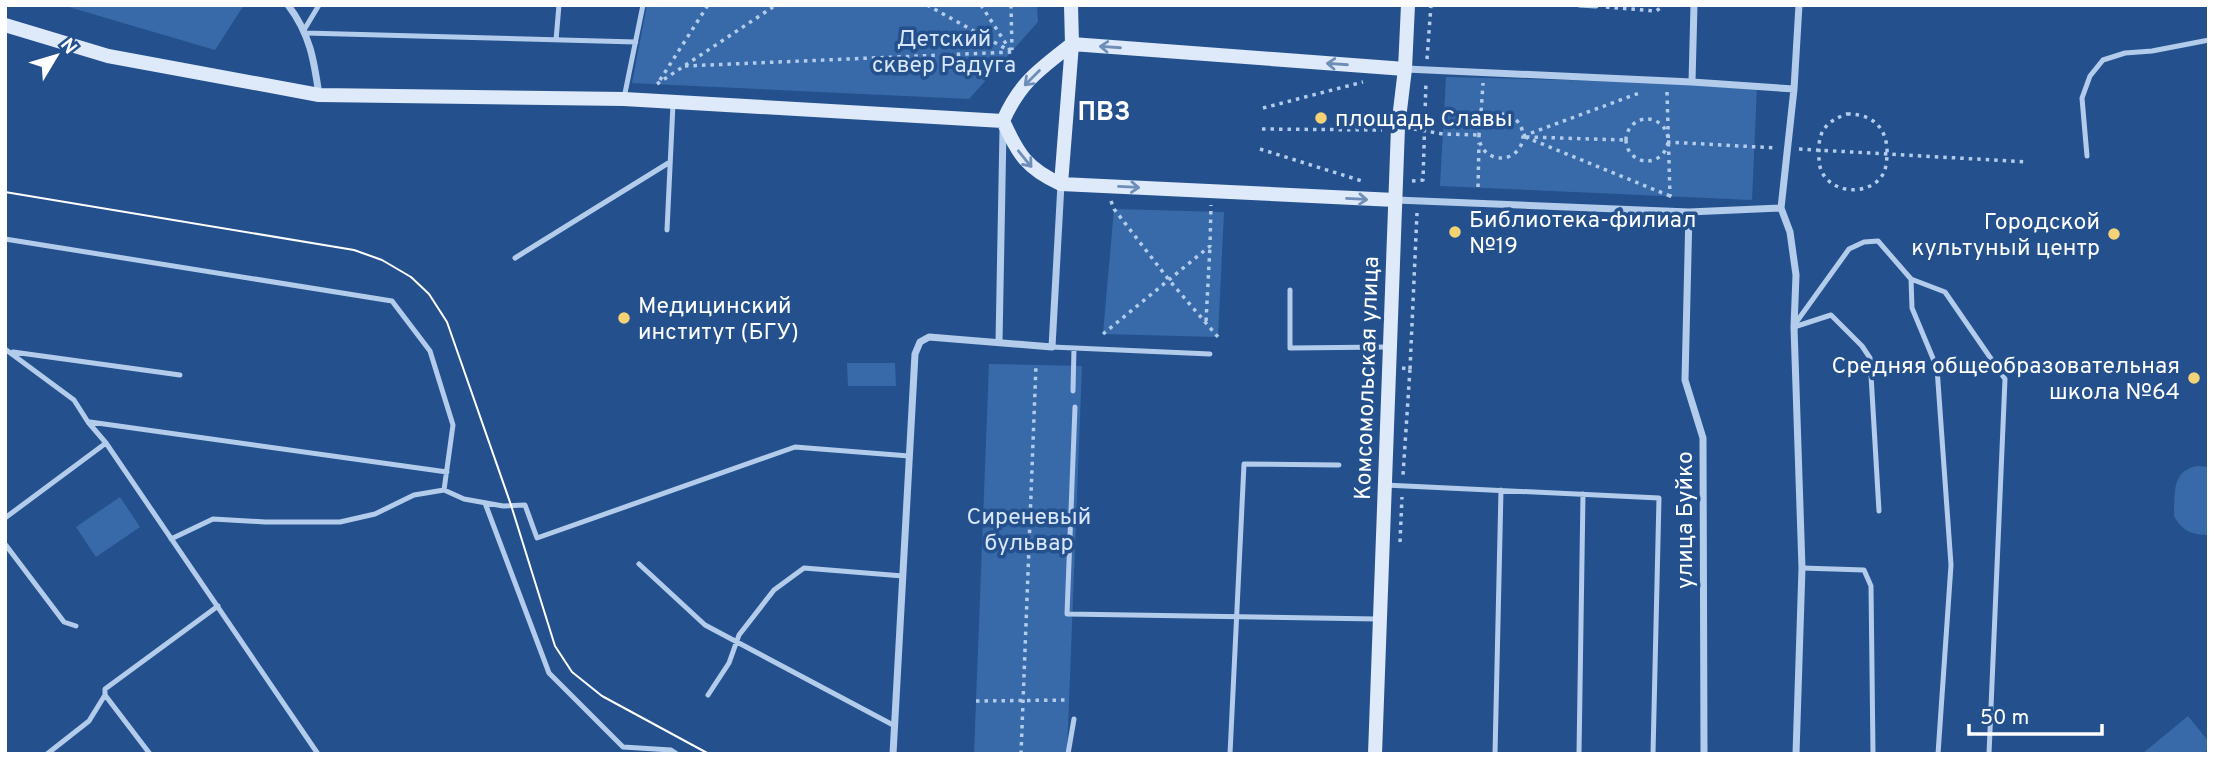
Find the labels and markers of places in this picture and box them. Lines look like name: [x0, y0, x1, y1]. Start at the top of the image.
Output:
place label: площадь Славы: [1335, 106, 1513, 135]
marker: площадь Славы: [1313, 110, 1329, 126]
place label: Библиотека-филиал №19: [1469, 207, 1696, 262]
place label: Городской культуный центр: [1911, 209, 2100, 264]
marker: Библиотека-филиал №19: [1447, 224, 1463, 240]
marker: Городской культуный центр: [2106, 226, 2122, 242]
place label: Медицинский институт (БГУ): [638, 293, 799, 348]
marker: Медицинский институт (БГУ): [616, 310, 632, 326]
place label: Средняя общеобразовательная школа №64: [1832, 353, 2180, 408]
marker: Средняя общеобразовательная школа №64: [2186, 370, 2202, 386]

